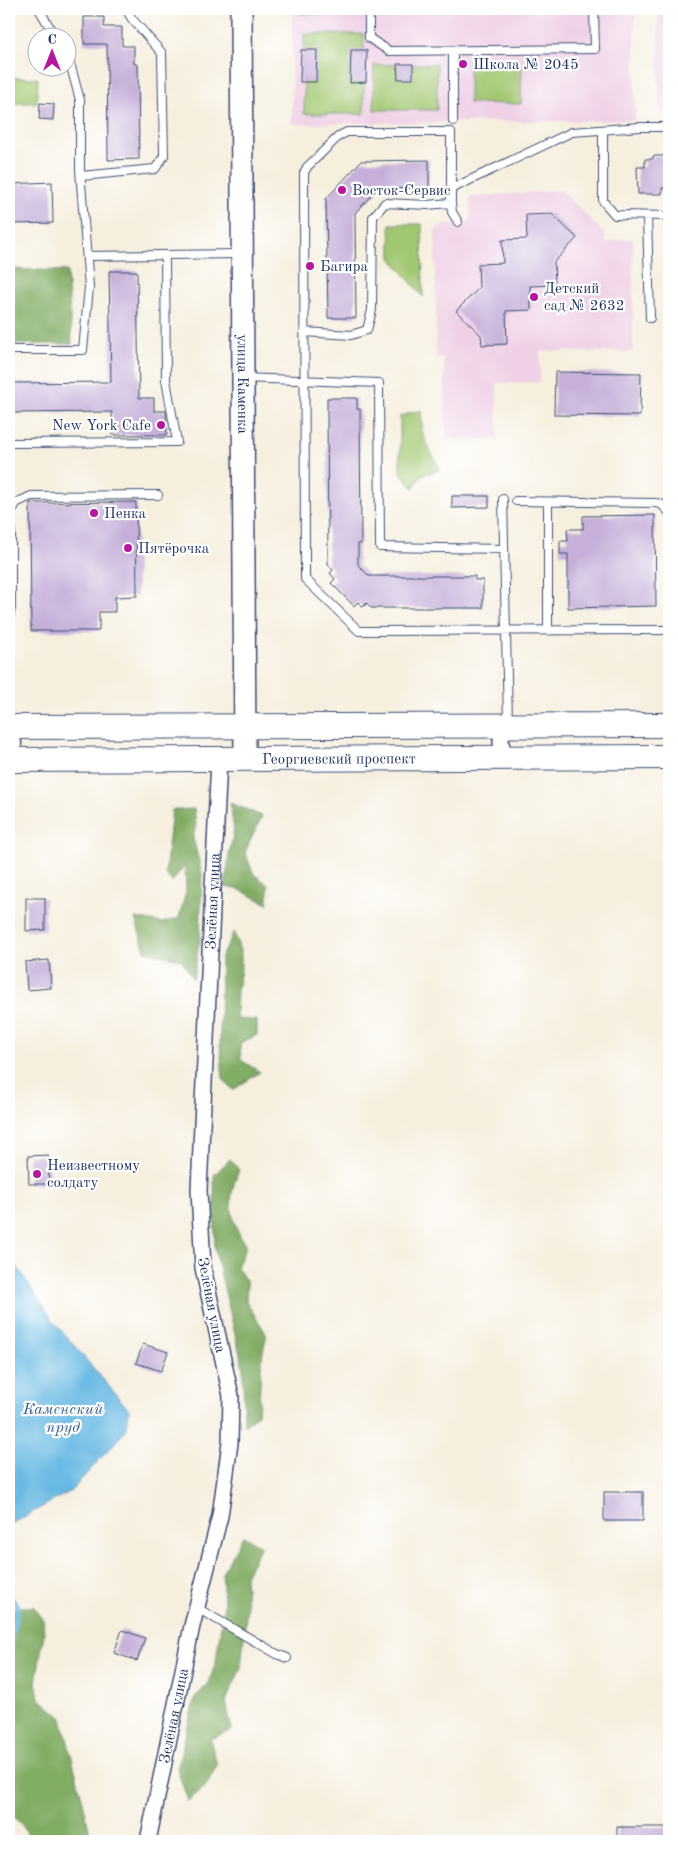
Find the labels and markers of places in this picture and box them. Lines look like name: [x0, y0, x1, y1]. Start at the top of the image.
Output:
marker: Школа № 2045: [457, 58, 469, 70]
place label: Школа № 2045: [473, 58, 579, 73]
marker: Восток-Сервис: [336, 184, 348, 196]
place label: Восток-Сервис: [352, 184, 451, 199]
marker: Багира: [304, 260, 316, 272]
place label: Багира: [320, 260, 368, 275]
place label: Детский сад № 2632: [544, 282, 625, 314]
marker: Детский сад № 2632: [528, 291, 540, 303]
place label: New York Cafe: [52, 419, 151, 434]
marker: New York Cafe: [155, 419, 167, 431]
marker: Пенка: [88, 507, 100, 519]
place label: Пенка: [104, 507, 146, 522]
marker: Пятёрочка: [122, 542, 134, 554]
place label: Пятёрочка: [138, 542, 210, 557]
place label: Неизвестному солдату: [47, 1159, 140, 1191]
marker: Неизвестному солдату: [31, 1168, 43, 1180]

